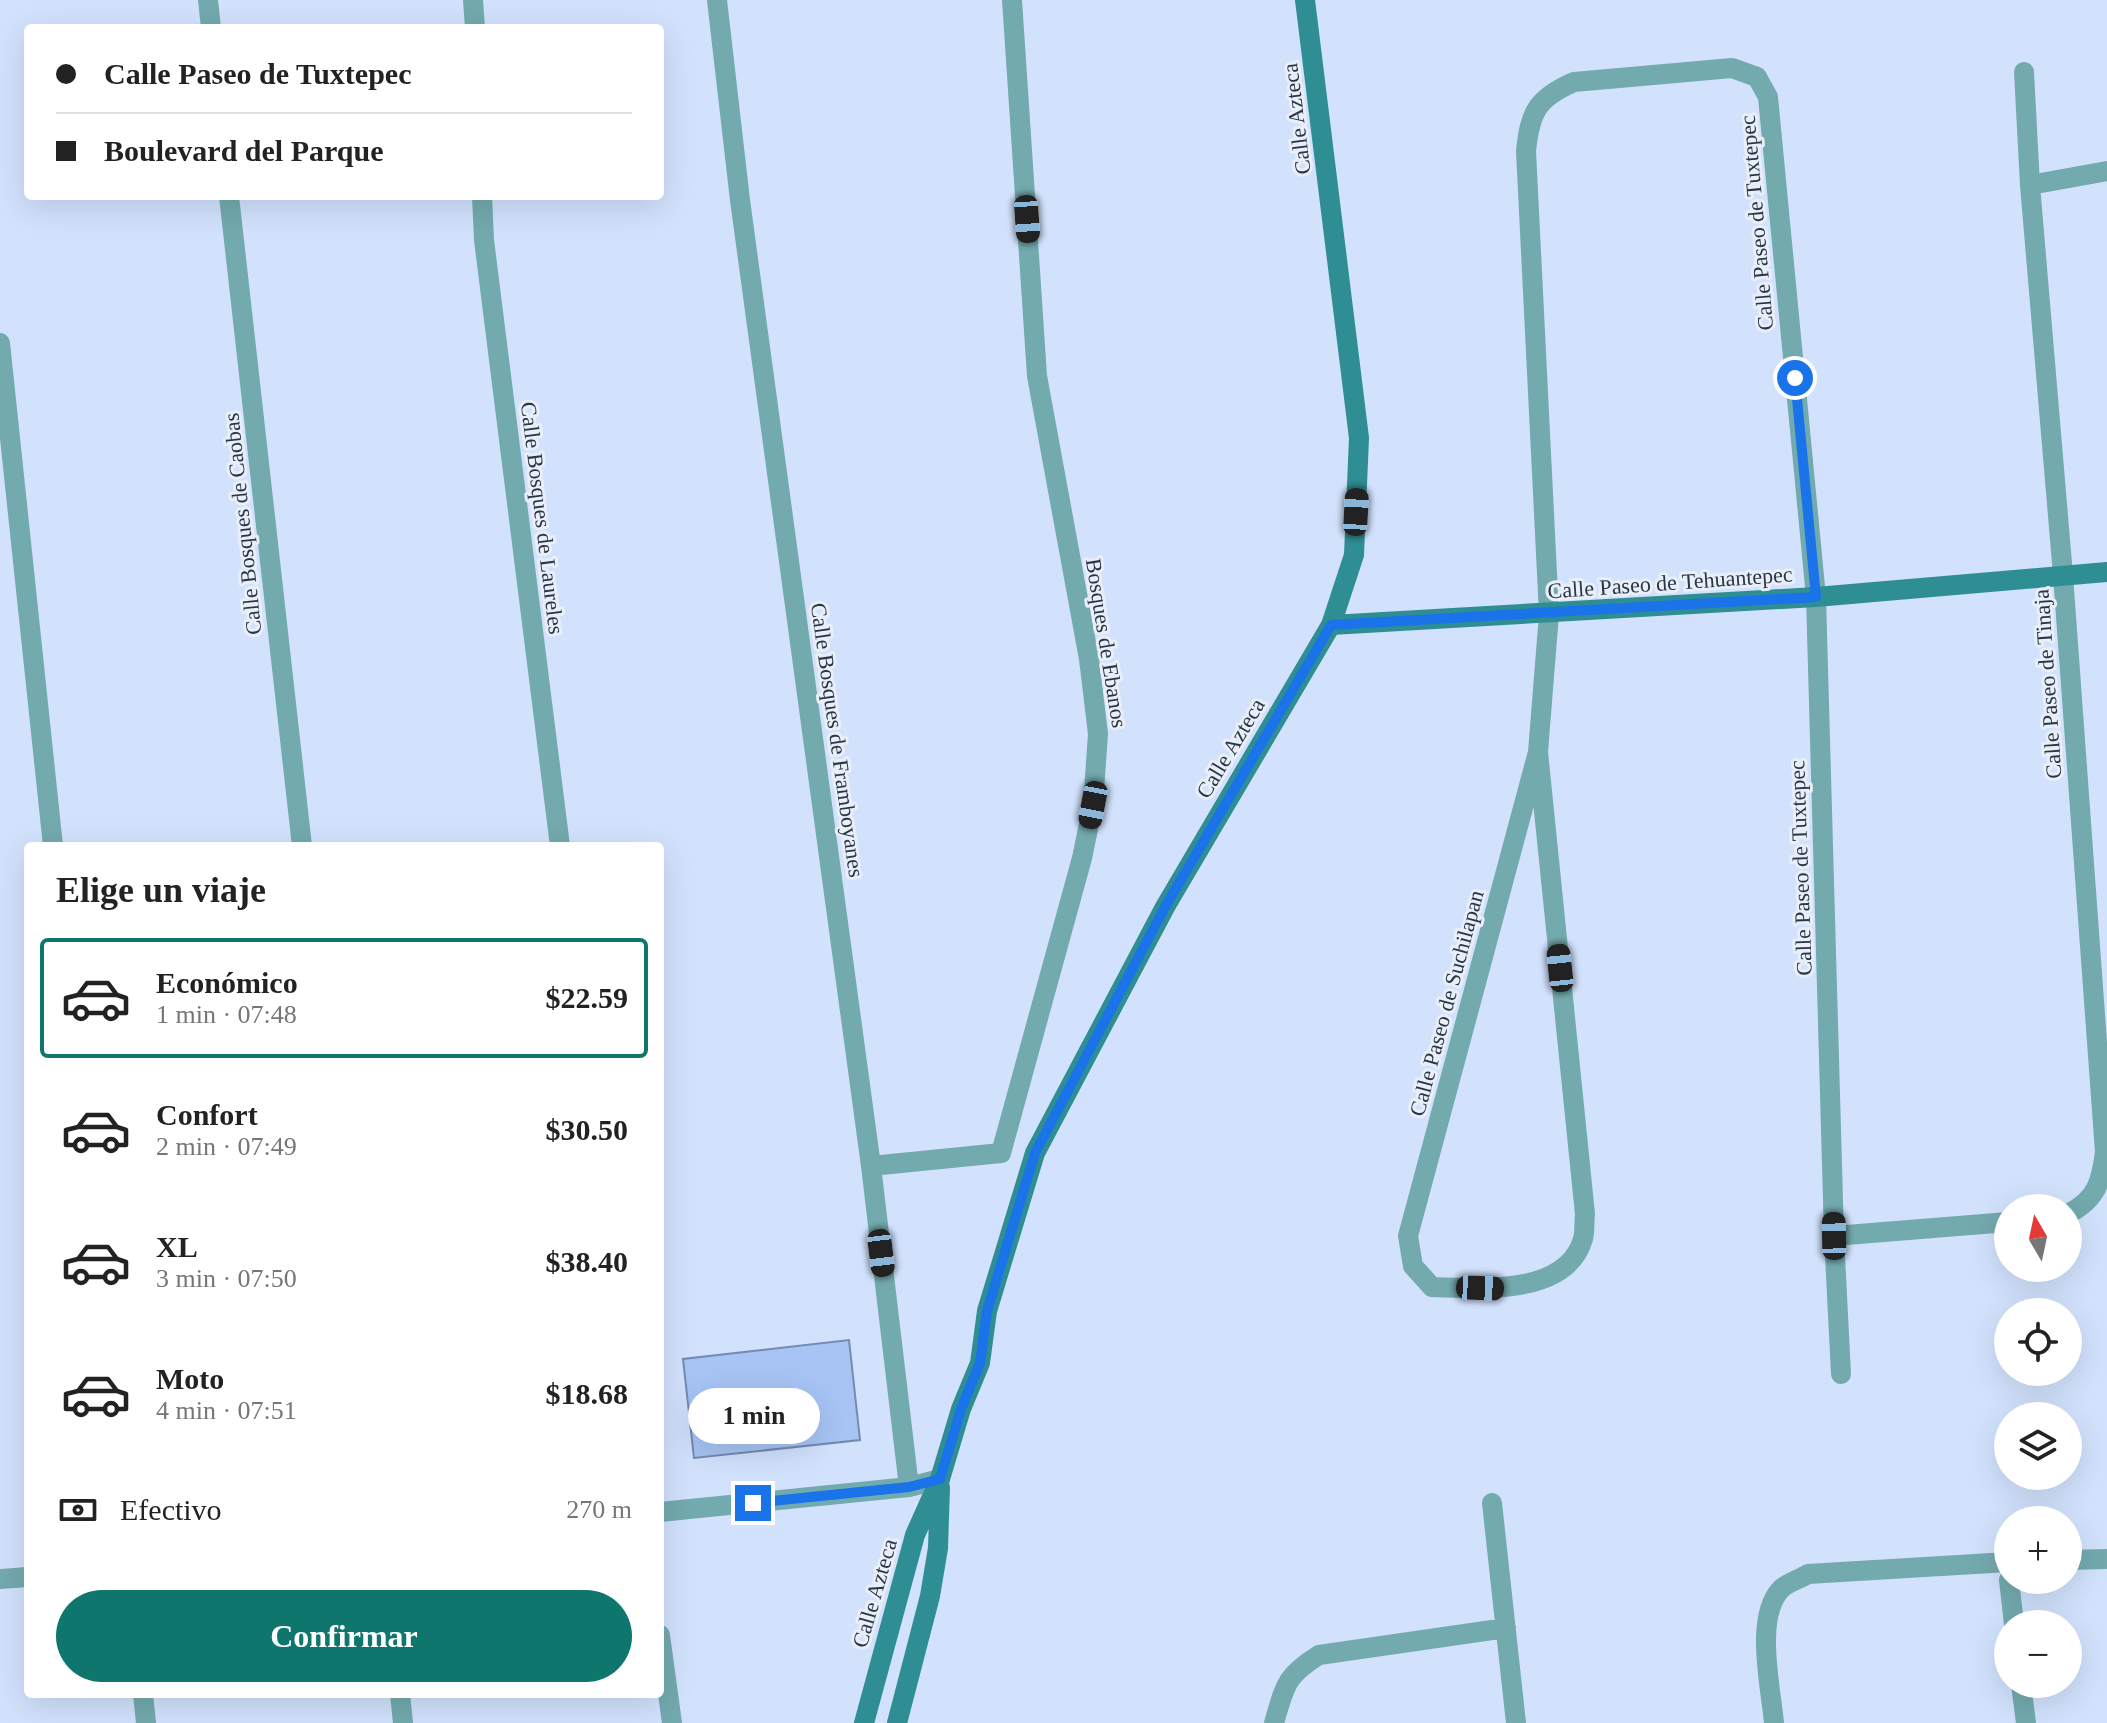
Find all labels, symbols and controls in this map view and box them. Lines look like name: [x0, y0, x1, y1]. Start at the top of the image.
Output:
text: Calle Paseo de Tuxtepec: [104, 57, 412, 90]
street label: Calle Azteca: [1277, 62, 1316, 176]
street label: Calle Paseo de Tuxtepec: [1735, 114, 1778, 331]
text: Boulevard del Parque: [104, 134, 383, 167]
car: [1013, 194, 1041, 244]
route start: [1777, 360, 1813, 396]
street label: Calle Bosques de Laureles: [516, 400, 569, 636]
street label: Calle Bosques de Caobas: [218, 412, 267, 636]
car: [1343, 487, 1369, 537]
street label: Bosques de Ebanos: [1081, 557, 1132, 730]
street label: Calle Paseo de Tehuantepec: [1547, 561, 1794, 604]
street label: Calle Paseo de Tinaja: [2028, 588, 2067, 780]
street label: Calle Bosques de Framboyanes: [806, 601, 869, 879]
street label: Calle Azteca: [1191, 694, 1270, 803]
street label: Calle Paseo de Tuxtepec: [1784, 760, 1817, 976]
car: [1077, 779, 1109, 831]
text: Elige un viaje: [56, 870, 266, 910]
street label: Calle Paseo de Suchilapan: [1404, 887, 1489, 1119]
car: [1546, 943, 1574, 993]
icon: car: [60, 962, 132, 1034]
text: Económico: [156, 966, 298, 999]
text: $22.59: [546, 981, 628, 1014]
text: 1 min · 07:48: [156, 1000, 297, 1029]
icon: car: [60, 1094, 132, 1166]
text: Confort: [156, 1098, 258, 1131]
text: $30.50: [546, 1113, 628, 1146]
text: 2 min · 07:49: [156, 1132, 297, 1161]
north arrow: [1994, 1194, 2082, 1282]
map controls: [1994, 1194, 2082, 1698]
car: [1822, 1212, 1846, 1260]
icon: car: [60, 1226, 132, 1298]
car: [866, 1228, 896, 1278]
text: XL: [156, 1230, 198, 1263]
text: $38.40: [546, 1245, 628, 1278]
text: 3 min · 07:50: [156, 1264, 297, 1293]
car: [1456, 1275, 1504, 1301]
button: locate: [1994, 1298, 2082, 1386]
icon: car: [60, 1358, 132, 1430]
text: Moto: [156, 1362, 224, 1395]
text: $18.68: [546, 1377, 628, 1410]
callout: 1 min: [687, 1387, 819, 1443]
text: 4 min · 07:51: [156, 1396, 297, 1425]
text: 1 min: [723, 1401, 785, 1430]
button: layers: [1994, 1402, 2082, 1490]
route end: [735, 1485, 771, 1521]
icon: cash: [56, 1488, 100, 1532]
text: Efectivo: [120, 1493, 222, 1526]
text: 270 m: [566, 1495, 632, 1524]
button: +: [1994, 1506, 2082, 1594]
street label: Calle Azteca: [847, 1536, 902, 1650]
button: Confirmar: [56, 1590, 632, 1682]
button: −: [1994, 1610, 2082, 1698]

